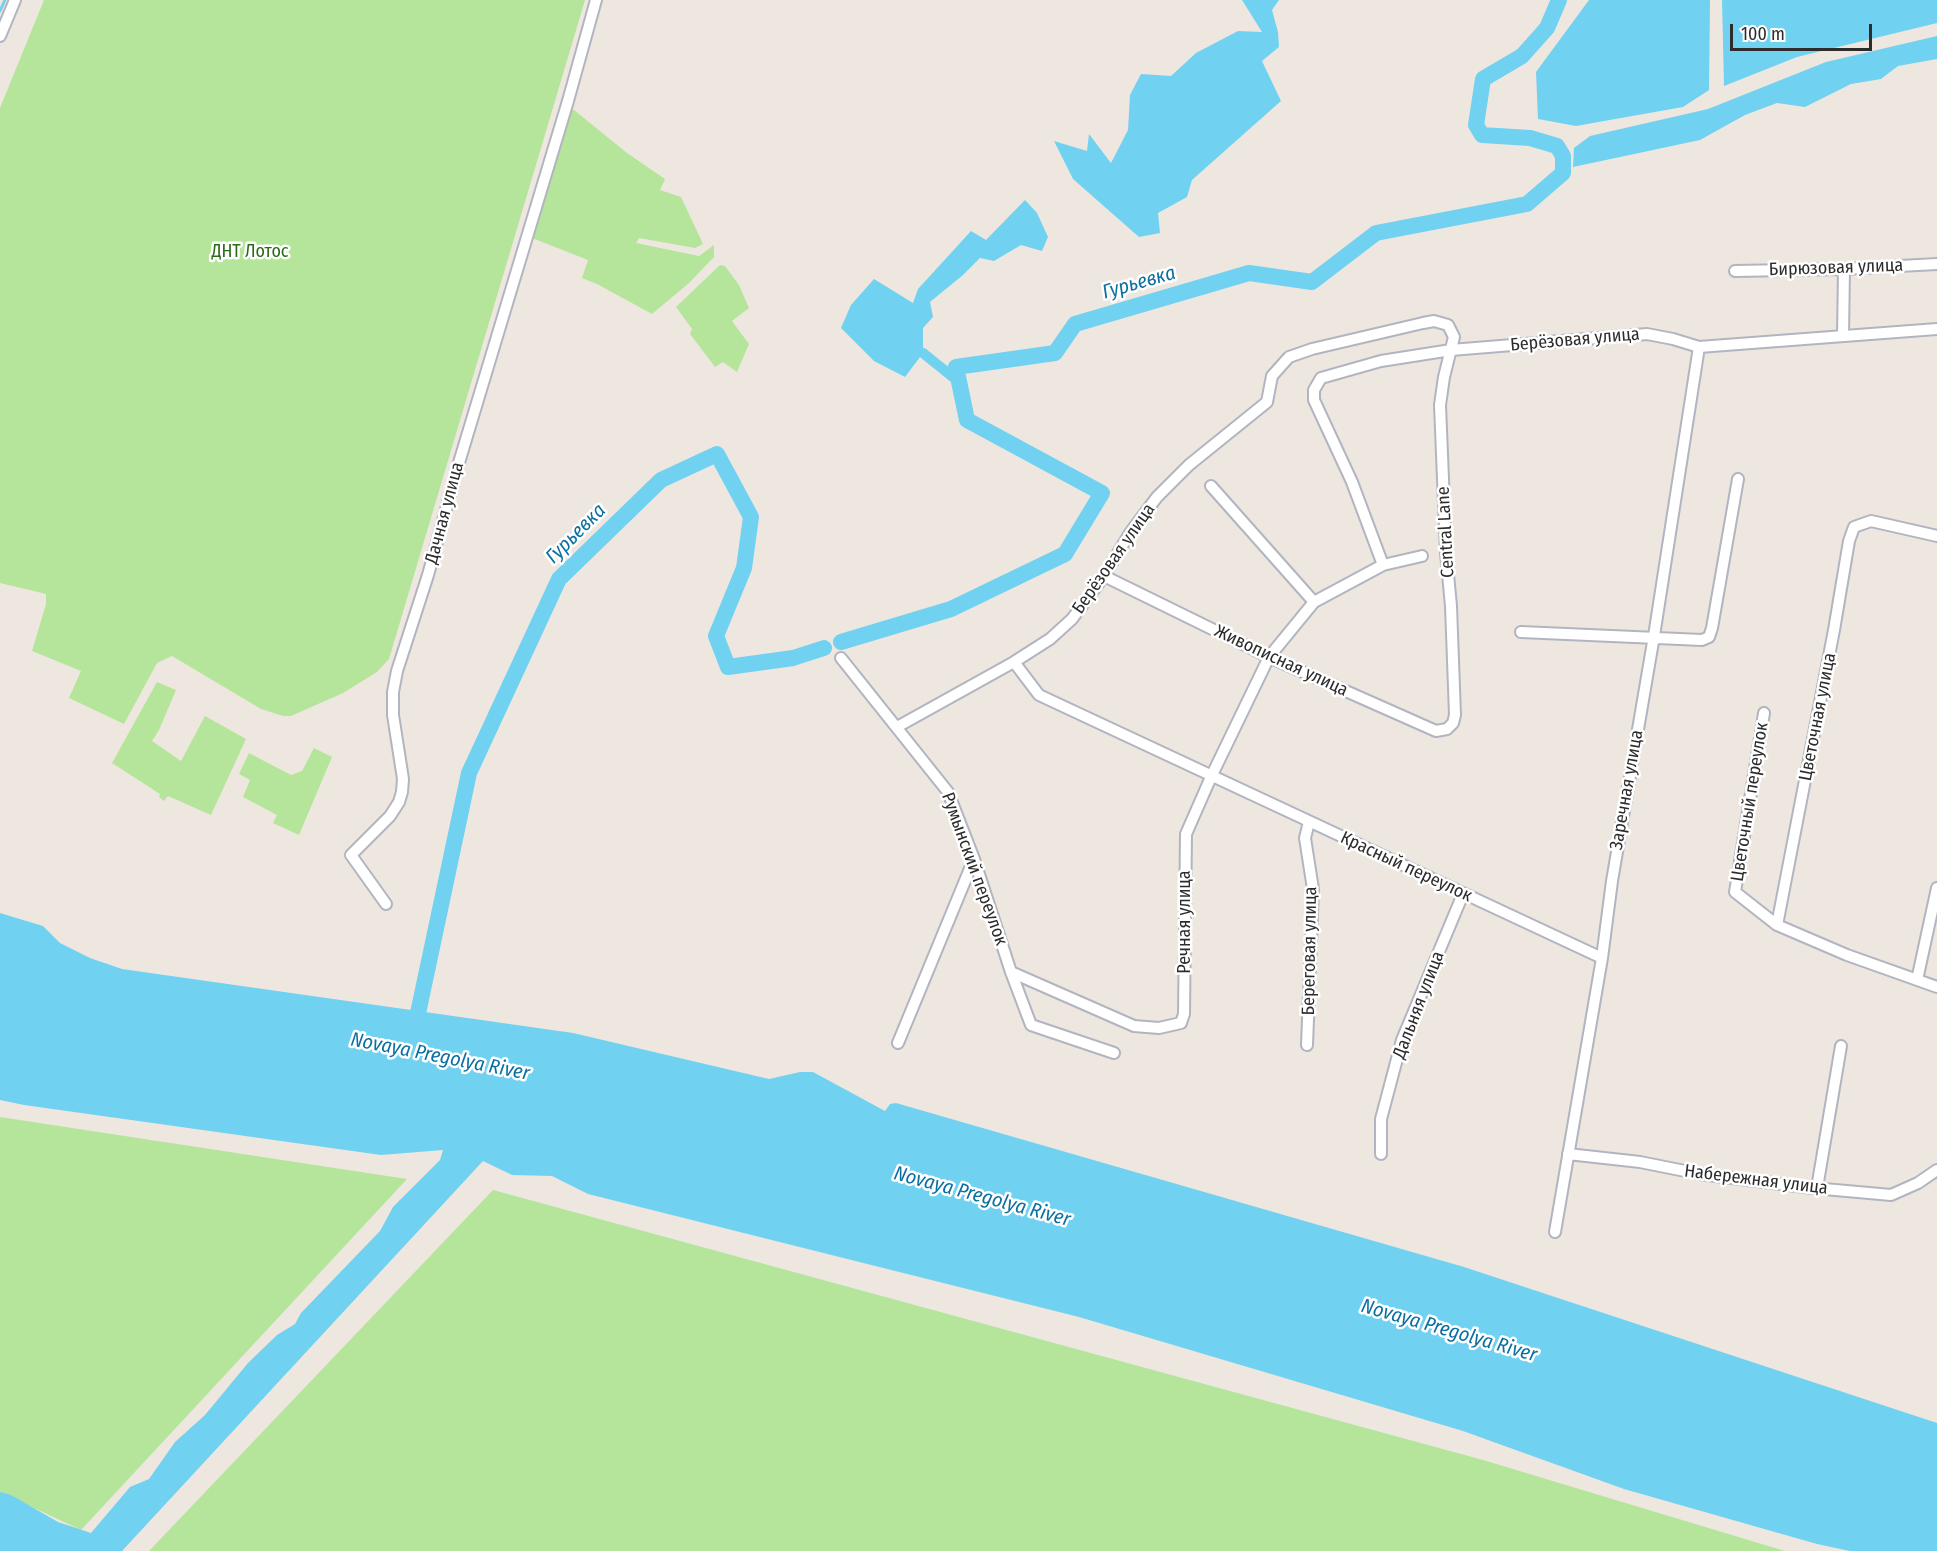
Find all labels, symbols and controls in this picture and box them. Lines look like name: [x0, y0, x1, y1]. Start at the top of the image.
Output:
scale bar: [1733, 12, 1876, 50]
text: 100 m: [1741, 23, 1785, 45]
park label: ДНТ Лотос: [211, 241, 289, 263]
street label: Бирюзовая улица: [1768, 255, 1904, 281]
water label: Гурьевка: [1100, 261, 1178, 305]
street label: Берёзовая улица: [1509, 324, 1641, 356]
street label: Дачная улица: [421, 460, 469, 566]
street label: Central Lane: [1433, 486, 1459, 578]
water label: Гурьевка: [541, 499, 611, 569]
street label: Берёзовая улица: [1068, 500, 1160, 618]
street label: Живописная улица: [1211, 621, 1351, 701]
street label: Цветочная улица: [1795, 651, 1841, 783]
street label: Цветочный переулок: [1727, 721, 1773, 883]
street label: Заречная улица: [1606, 728, 1648, 852]
street label: Румынский переулок: [936, 789, 1012, 949]
street label: Красный переулок: [1337, 827, 1475, 907]
street label: Речная улица: [1174, 870, 1196, 974]
street label: Береговая улица: [1298, 886, 1322, 1016]
street label: Дальняя улица: [1389, 948, 1449, 1062]
water label: Novaya Pregolya River: [348, 1028, 532, 1086]
street label: Набережная улица: [1683, 1160, 1829, 1200]
water label: Novaya Pregolya River: [891, 1162, 1073, 1232]
water label: Novaya Pregolya River: [1358, 1294, 1540, 1368]

